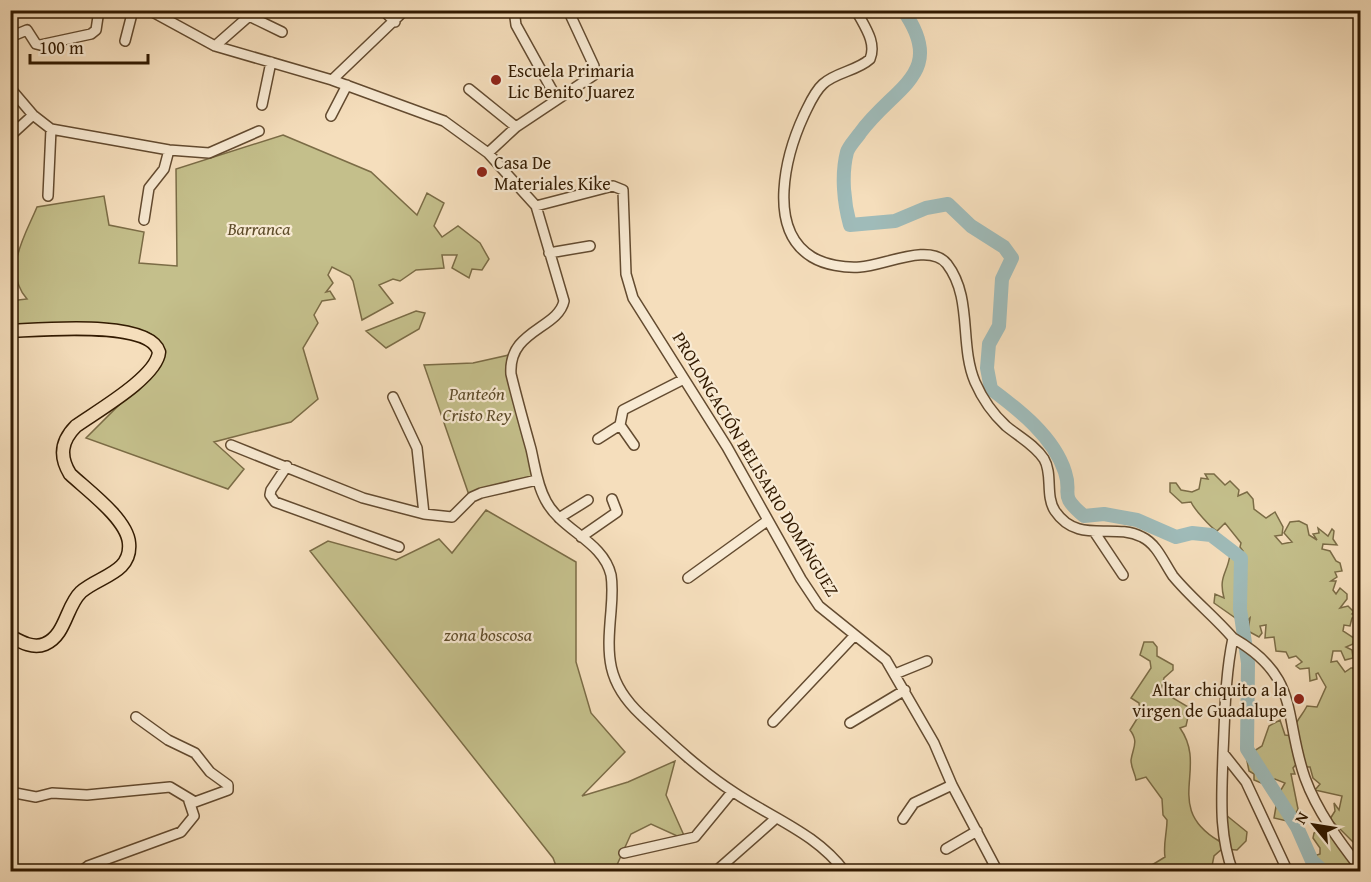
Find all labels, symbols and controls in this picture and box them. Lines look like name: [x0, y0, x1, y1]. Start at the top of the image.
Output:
scale bar: [30, 27, 148, 65]
text: 100 m: [39, 34, 84, 61]
place label: Escuela Primaria Lic Benito Juarez: [508, 57, 635, 105]
marker: Escuela Primaria Lic Benito Juarez: [489, 73, 503, 87]
place label: Casa De Materiales Kike: [494, 149, 611, 197]
marker: Casa De Materiales Kike: [475, 165, 489, 179]
park label: Barranca: [226, 215, 291, 242]
street label: PROLONGACIÓN BELISARIO DOMÍNGUEZ: [666, 326, 846, 602]
park label: Panteón Cristo Rey: [443, 380, 512, 428]
park label: zona boscosa: [443, 621, 533, 648]
place label: Altar chiquito a la virgen de Guadalupe: [1132, 676, 1287, 724]
marker: Altar chiquito a la virgen de Guadalupe: [1292, 692, 1306, 706]
north arrow: [1284, 795, 1344, 855]
text: N: [1288, 807, 1314, 828]

